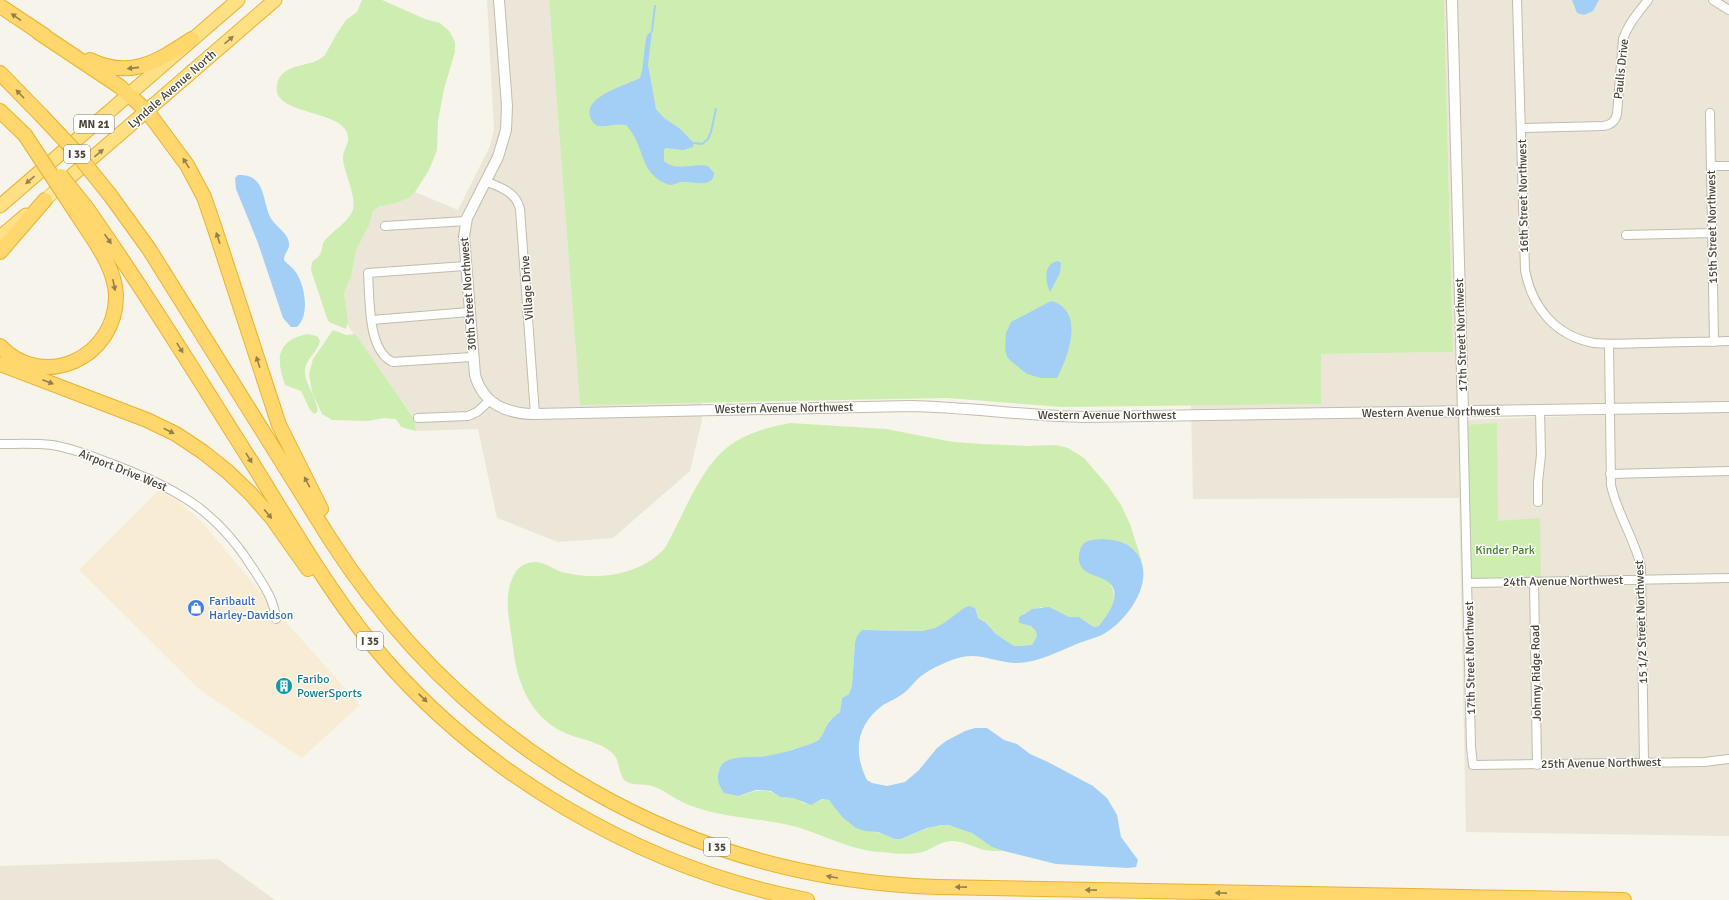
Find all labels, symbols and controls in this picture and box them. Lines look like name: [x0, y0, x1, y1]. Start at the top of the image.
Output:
one-way arrow: [11, 13, 21, 21]
one-way arrow: [224, 35, 235, 44]
street label: Paulis Drive: [1611, 38, 1632, 100]
street label: Lyndale Avenue North: [125, 47, 220, 132]
one-way arrow: [127, 65, 139, 71]
one-way arrow: [16, 89, 25, 99]
road number: MN 21: [74, 115, 114, 133]
street label: 16th Street Northwest: [1515, 139, 1532, 253]
road number: I 35: [64, 145, 90, 163]
one-way arrow: [93, 148, 104, 157]
one-way arrow: [182, 157, 189, 169]
street label: 15th Street Northwest: [1704, 170, 1721, 284]
one-way arrow: [24, 176, 35, 185]
one-way arrow: [215, 232, 221, 244]
one-way arrow: [104, 234, 112, 244]
street label: 30th Street Northwest: [457, 237, 480, 351]
street label: Village Drive: [518, 255, 537, 321]
street label: 17th Street Northwest: [1452, 278, 1471, 392]
one-way arrow: [112, 279, 118, 292]
one-way arrow: [176, 342, 183, 354]
one-way arrow: [255, 355, 261, 367]
one-way arrow: [43, 380, 55, 386]
street label: Western Avenue Northwest: [715, 400, 853, 417]
street label: Western Avenue Northwest: [1362, 404, 1500, 421]
street label: Western Avenue Northwest: [1038, 408, 1176, 423]
one-way arrow: [163, 428, 175, 434]
street label: Airport Drive West: [77, 446, 169, 495]
one-way arrow: [245, 452, 252, 464]
one-way arrow: [304, 476, 310, 488]
one-way arrow: [264, 508, 273, 519]
park label: Kinder Park: [1475, 543, 1535, 558]
street label: 15 1/2 Street Northwest: [1632, 560, 1651, 684]
street label: 24th Avenue Northwest: [1503, 573, 1623, 590]
place label: Faribault Harley-Davidson: [209, 594, 293, 623]
shop icon: Faribault Harley-Davidson: [186, 598, 206, 618]
street label: 17th Street Northwest: [1462, 601, 1479, 715]
street label: Johnny Ridge Road: [1528, 624, 1545, 722]
road number: I 35: [357, 632, 383, 650]
place label: Faribo PowerSports: [297, 672, 362, 701]
building icon: Faribo PowerSports: [274, 676, 294, 696]
one-way arrow: [418, 693, 428, 703]
street label: 25th Avenue Northwest: [1541, 755, 1661, 772]
road number: I 35: [704, 838, 730, 856]
one-way arrow: [826, 874, 838, 880]
one-way arrow: [955, 884, 967, 891]
one-way arrow: [1084, 887, 1097, 893]
one-way arrow: [1214, 890, 1227, 896]

